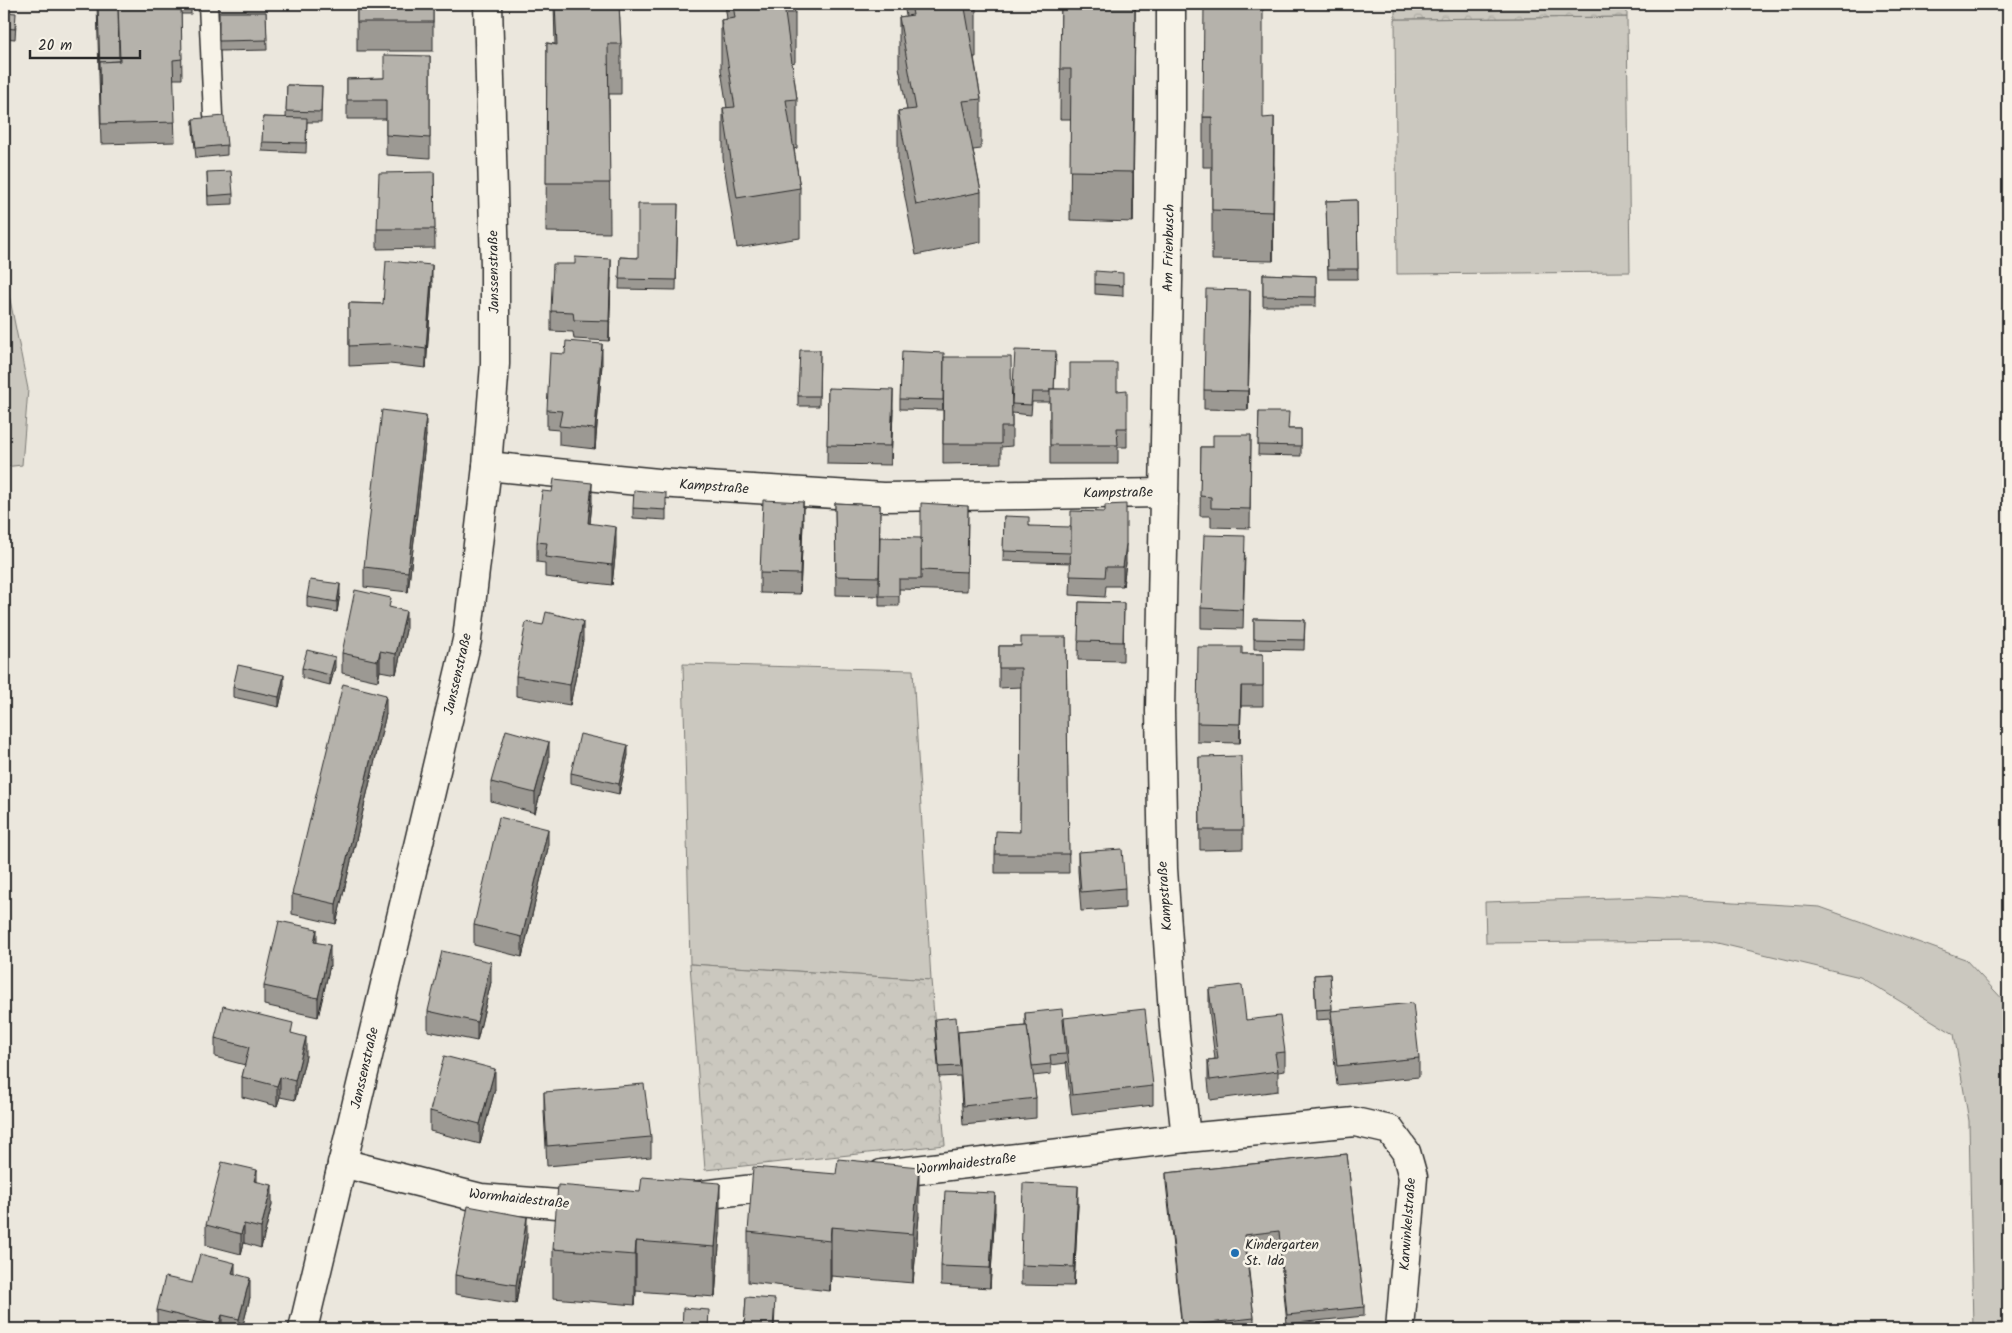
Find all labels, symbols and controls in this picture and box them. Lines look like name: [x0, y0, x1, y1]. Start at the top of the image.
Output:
scale bar: [30, 28, 140, 60]
text: 20 m: [38, 34, 72, 58]
street label: Am Frienbusch: [1157, 204, 1181, 292]
street label: Janssenstraße: [482, 229, 506, 314]
street label: Kampstraße: [678, 474, 750, 500]
street label: Kampstraße: [1083, 481, 1154, 505]
street label: Janssenstraße: [438, 630, 478, 717]
street label: Kampstraße: [1152, 860, 1178, 932]
street label: Janssenstraße: [345, 1024, 385, 1111]
street label: Wormhaidestraße: [915, 1147, 1018, 1181]
street label: Karwinkelstraße: [1394, 1176, 1422, 1271]
street label: Wormhaidestraße: [468, 1183, 571, 1215]
place label: Kindergarten St. Ida: [1245, 1234, 1319, 1272]
marker: Kindergarten St. Ida: [1229, 1247, 1241, 1259]

